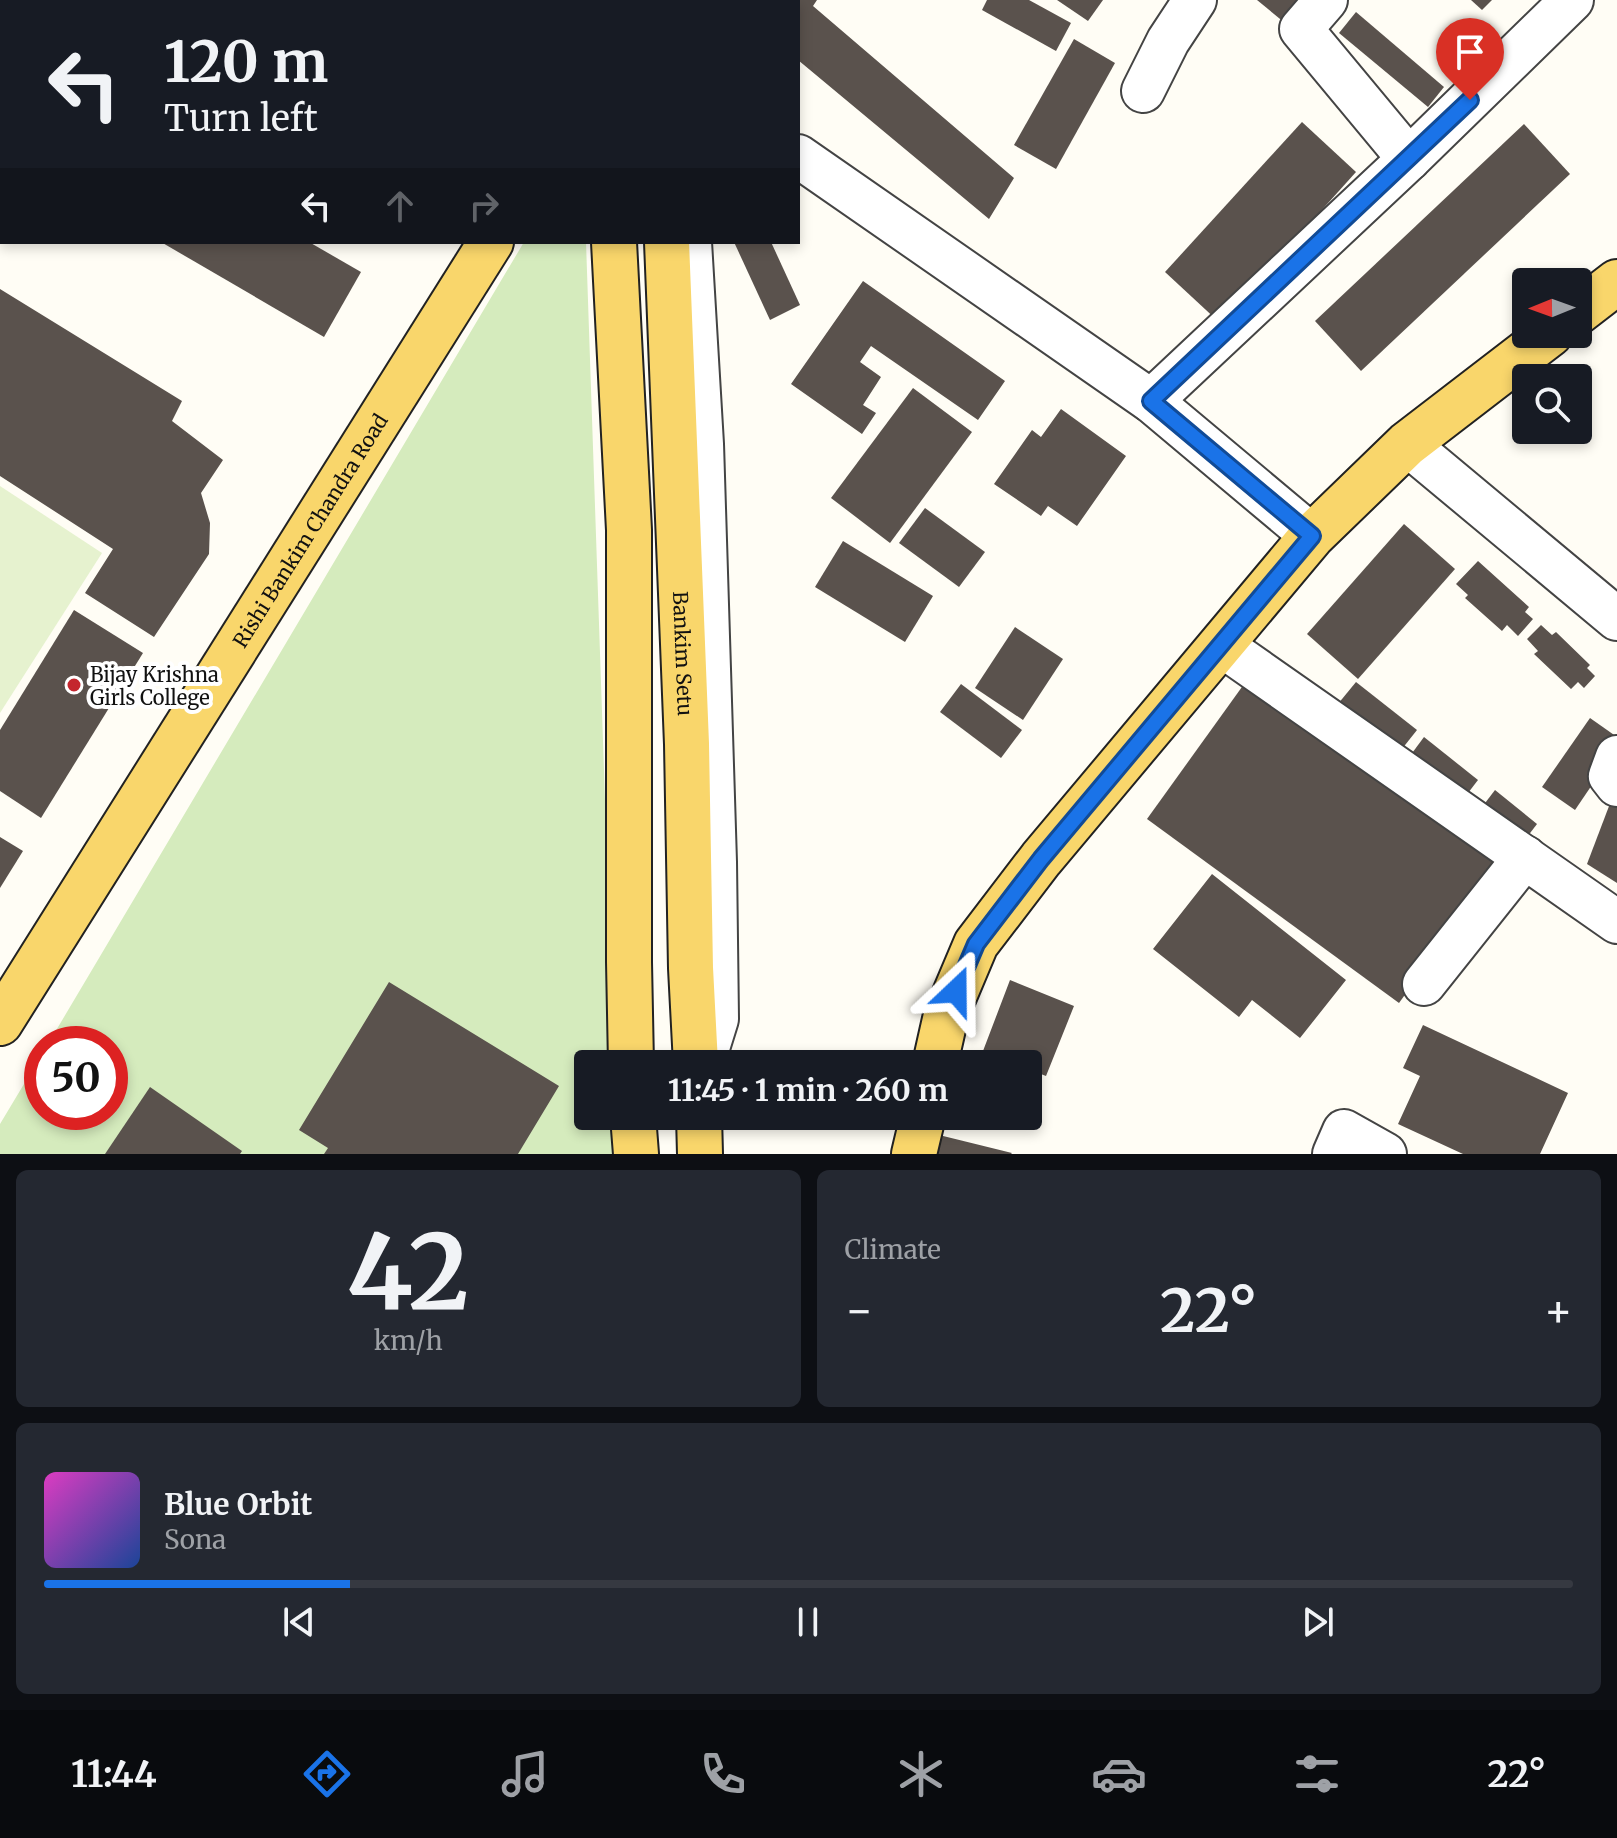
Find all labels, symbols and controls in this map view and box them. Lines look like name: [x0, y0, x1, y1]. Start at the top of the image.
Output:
pin: [1436, 18, 1504, 100]
text: 120 m: [164, 27, 328, 97]
icon: arrive: [1448, 30, 1492, 74]
icon: left: [32, 32, 136, 136]
text: Turn left: [164, 96, 318, 141]
icon: left: [294, 184, 338, 228]
icon: ahead: [378, 184, 422, 228]
icon: right: [462, 184, 506, 228]
north arrow: [1512, 268, 1592, 348]
map controls: [1512, 268, 1592, 444]
button: search: [1512, 364, 1592, 444]
street label: Rishi Bankim Chandra Road: [227, 409, 393, 652]
street label: Bankim Setu: [668, 591, 698, 717]
place label: Bijay Krishna Girls College: [90, 662, 219, 710]
marker: Bijay Krishna Girls College: [65, 676, 83, 694]
position arrow: [914, 949, 998, 1033]
speed limit sign: 50: [24, 1026, 128, 1130]
text: 11:45 · 1 min · 260 m: [668, 1071, 948, 1109]
text: 42: [347, 1207, 470, 1337]
text: Climate: [845, 1233, 941, 1266]
text: 22°: [1160, 1273, 1257, 1348]
text: −: [845, 1283, 874, 1338]
text: +: [1544, 1283, 1573, 1338]
text: km/h: [374, 1324, 443, 1357]
text: Blue Orbit: [164, 1485, 312, 1523]
text: Sona: [164, 1523, 226, 1556]
icon: previous: [277, 1600, 321, 1644]
icon: pause: [786, 1600, 830, 1644]
icon: next: [1296, 1600, 1340, 1644]
icon: directions: [299, 1746, 355, 1802]
icon: music: [497, 1746, 553, 1802]
icon: phone: [695, 1746, 751, 1802]
icon: climate: [893, 1746, 949, 1802]
icon: car: [1091, 1746, 1147, 1802]
icon: filters: [1289, 1746, 1345, 1802]
text: 11:44: [71, 1752, 157, 1797]
text: 22°: [1488, 1752, 1546, 1797]

